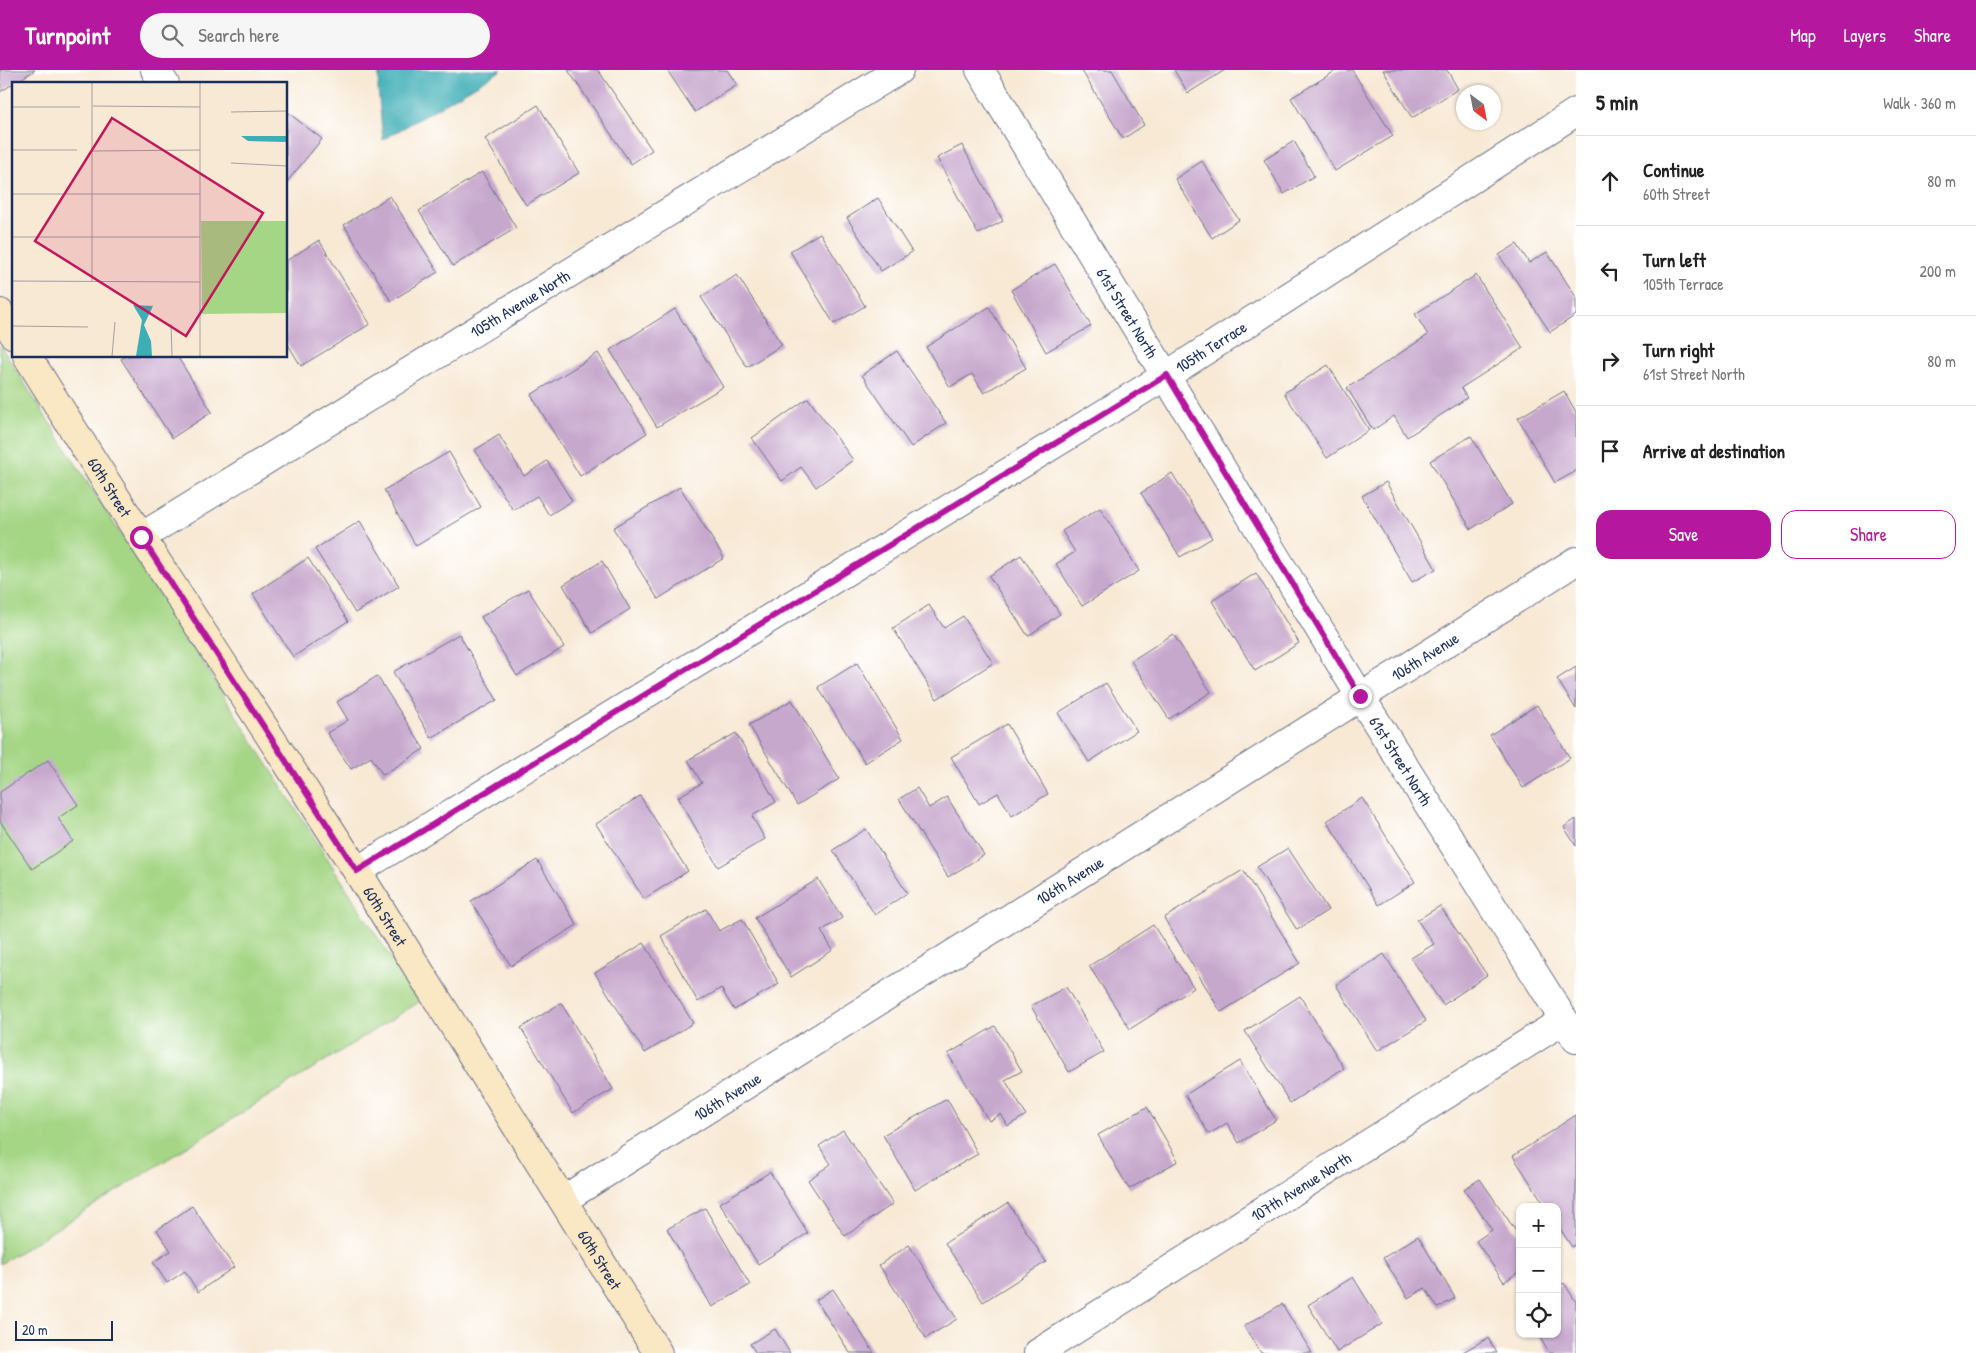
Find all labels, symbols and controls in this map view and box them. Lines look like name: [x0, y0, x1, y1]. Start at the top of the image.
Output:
search box: [140, 13, 490, 58]
text: Turnpoint: [25, 19, 110, 51]
icon: search: [158, 21, 186, 49]
text: Search here: [198, 22, 280, 48]
text: Map: [1790, 23, 1816, 48]
text: Layers: [1844, 23, 1886, 48]
text: Share: [1914, 23, 1951, 48]
inset map: [12, 82, 288, 358]
north arrow: [1456, 85, 1501, 130]
text: 5 min: [1596, 88, 1638, 117]
text: Walk · 360 m: [1883, 92, 1956, 114]
text: Continue: [1643, 157, 1704, 183]
icon: ahead: [1596, 167, 1624, 195]
text: 80 m: [1927, 170, 1956, 192]
text: 60th Street: [1643, 183, 1710, 205]
text: Turn left: [1643, 247, 1706, 273]
icon: left: [1596, 257, 1624, 285]
text: 200 m: [1920, 260, 1956, 282]
street label: 61st Street North: [1092, 263, 1163, 362]
street label: 105th Avenue North: [466, 264, 574, 343]
text: 105th Terrace: [1643, 273, 1724, 295]
street label: 105th Terrace: [1171, 315, 1251, 378]
text: Turn right: [1643, 337, 1714, 363]
icon: right: [1596, 347, 1624, 375]
text: 80 m: [1927, 350, 1956, 372]
text: 61st Street North: [1643, 363, 1745, 385]
icon: arrive: [1596, 437, 1624, 465]
text: Arrive at destination: [1643, 438, 1785, 464]
street label: 60th Street: [82, 453, 137, 522]
button: Save: [1596, 510, 1771, 559]
button: Share: [1781, 510, 1956, 559]
route start: [130, 526, 153, 549]
street label: 106th Avenue: [1387, 626, 1463, 686]
route end: [1349, 685, 1372, 708]
street label: 61st Street North: [1364, 712, 1437, 810]
street label: 106th Avenue: [1032, 851, 1108, 910]
street label: 60th Street: [358, 882, 413, 951]
street label: 106th Avenue: [689, 1067, 766, 1126]
street label: 107th Avenue North: [1247, 1147, 1355, 1227]
map controls: [1516, 1203, 1561, 1338]
button: +: [1516, 1203, 1561, 1248]
street label: 60th Street: [573, 1226, 627, 1294]
button: −: [1516, 1248, 1561, 1293]
button: locate: [1516, 1293, 1561, 1338]
scale bar: [15, 1318, 112, 1341]
text: 20 m: [22, 1320, 48, 1339]

